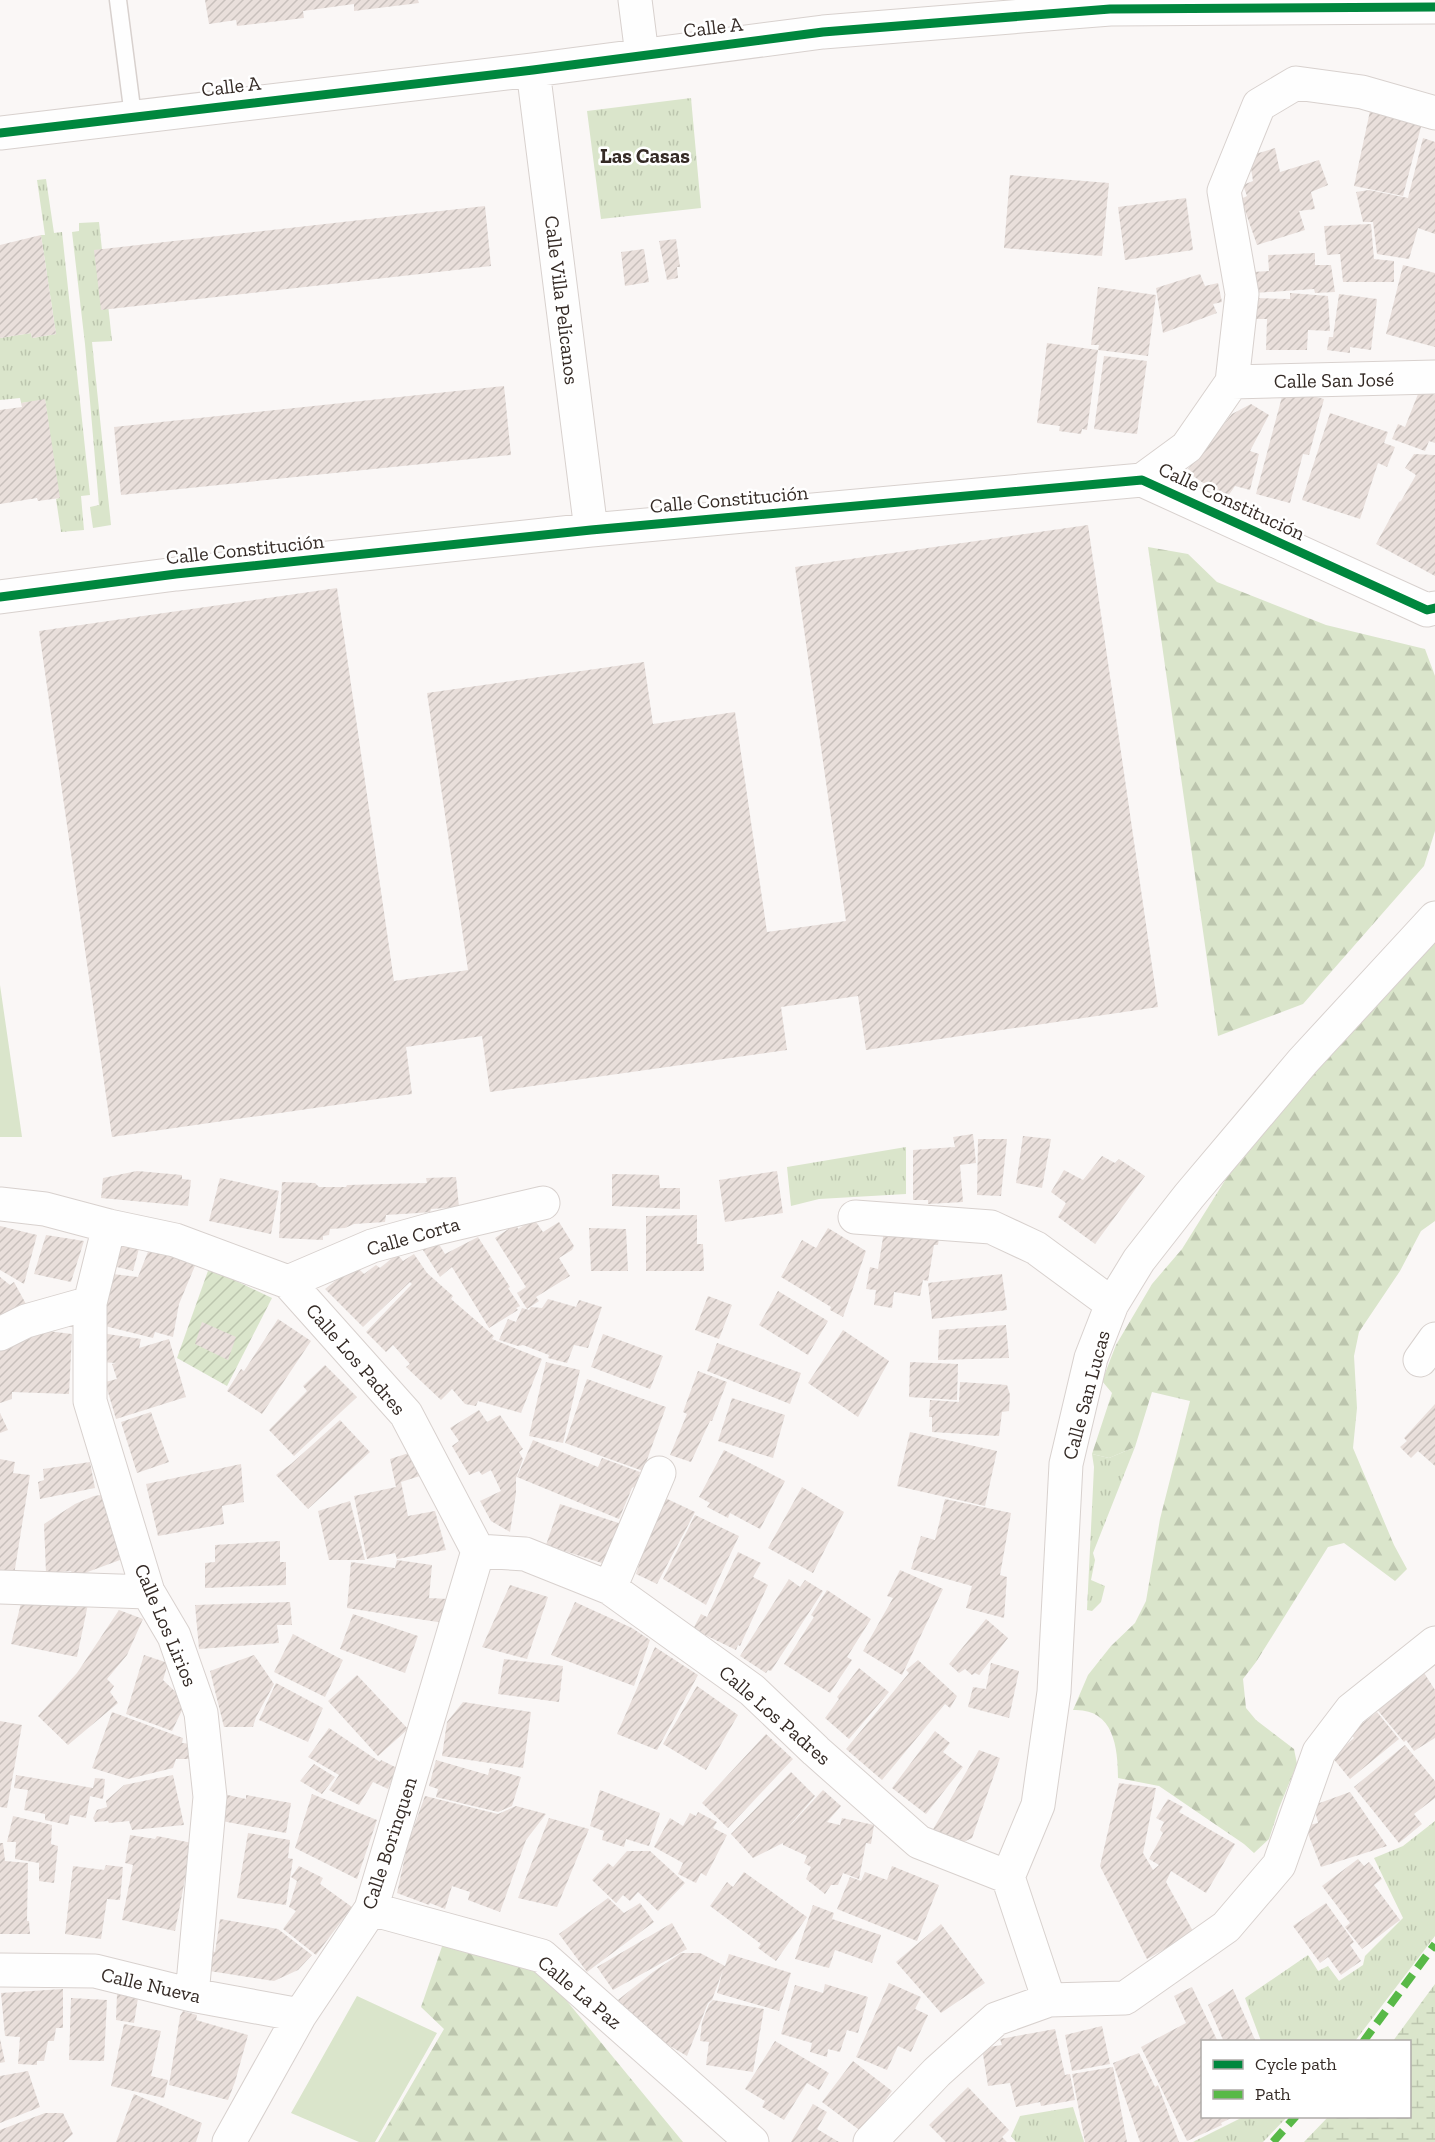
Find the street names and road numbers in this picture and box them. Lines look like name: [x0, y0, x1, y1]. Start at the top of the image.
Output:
street label: Calle A: [682, 11, 745, 43]
street label: Calle A: [200, 70, 263, 102]
street label: Calle Villa Pelícanos: [540, 214, 584, 386]
street label: Calle San José: [1274, 367, 1394, 393]
street label: Calle Constitución: [1155, 457, 1310, 546]
street label: Calle Constitución: [649, 480, 810, 518]
street label: Calle Constitución: [165, 529, 326, 569]
street label: Calle Corta: [364, 1211, 463, 1261]
street label: Calle Los Padres: [301, 1298, 411, 1420]
street label: Calle San Lucas: [1057, 1328, 1115, 1462]
street label: Calle Los Lirios: [129, 1560, 203, 1690]
street label: Calle Los Padres: [714, 1660, 836, 1770]
street label: Calle Borinquen: [356, 1773, 422, 1912]
street label: Calle La Paz: [533, 1950, 627, 2034]
street label: Calle Nueva: [99, 1962, 204, 2008]

